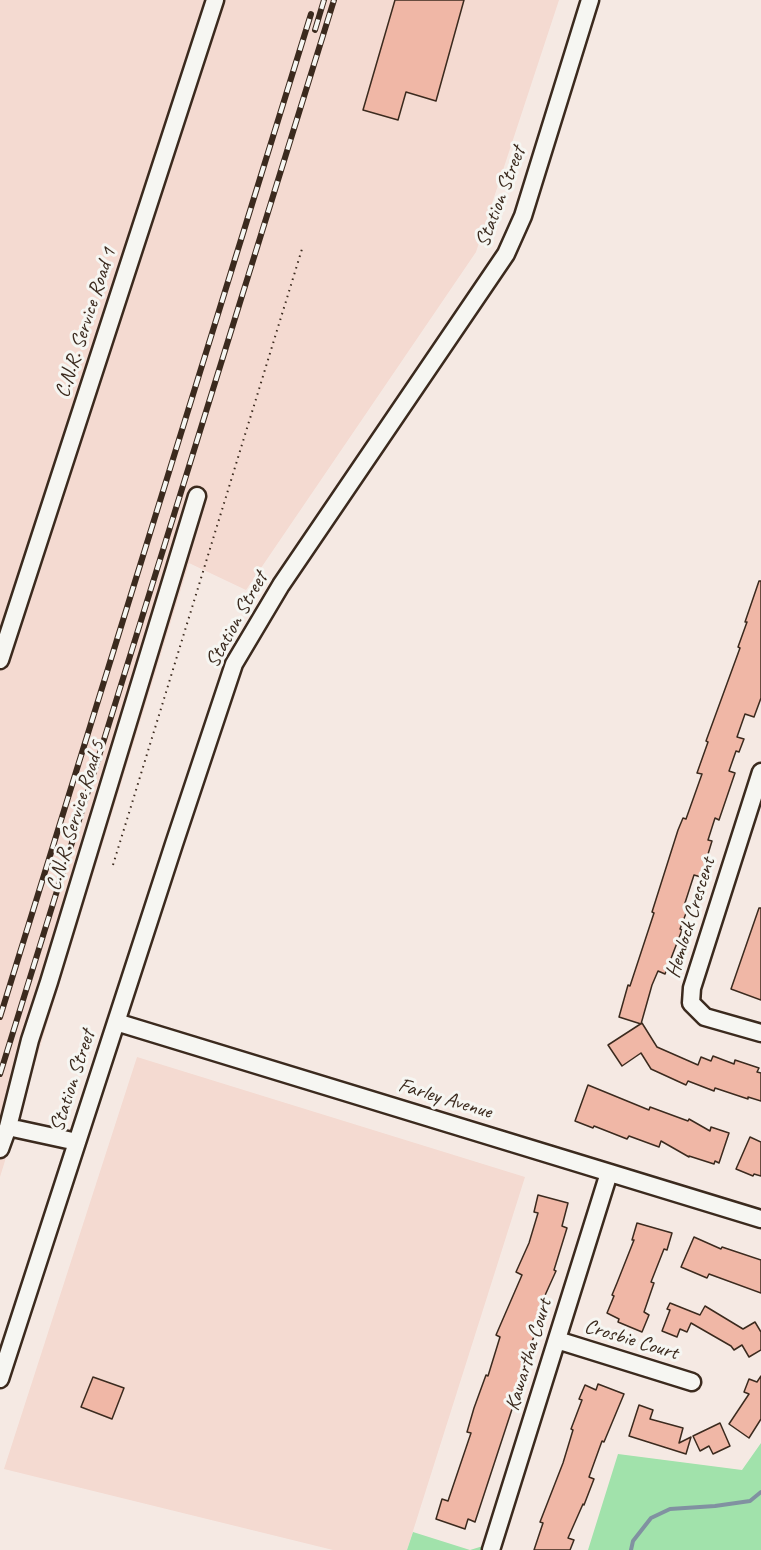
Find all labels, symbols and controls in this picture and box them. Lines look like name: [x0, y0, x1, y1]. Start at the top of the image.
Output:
street label: Station Street: [470, 143, 532, 251]
street label: C.N.R. Service Road 1: [50, 245, 122, 401]
street label: Station Street: [200, 568, 274, 672]
street label: C.N.R. Service Road 5: [41, 738, 111, 894]
street label: Hemlock Crescent: [661, 855, 721, 981]
street label: Station Street: [45, 1027, 101, 1135]
street label: Farley Avenue: [395, 1073, 495, 1125]
street label: Kawartha Court: [500, 1296, 558, 1414]
street label: Crosbie Court: [581, 1314, 681, 1366]

